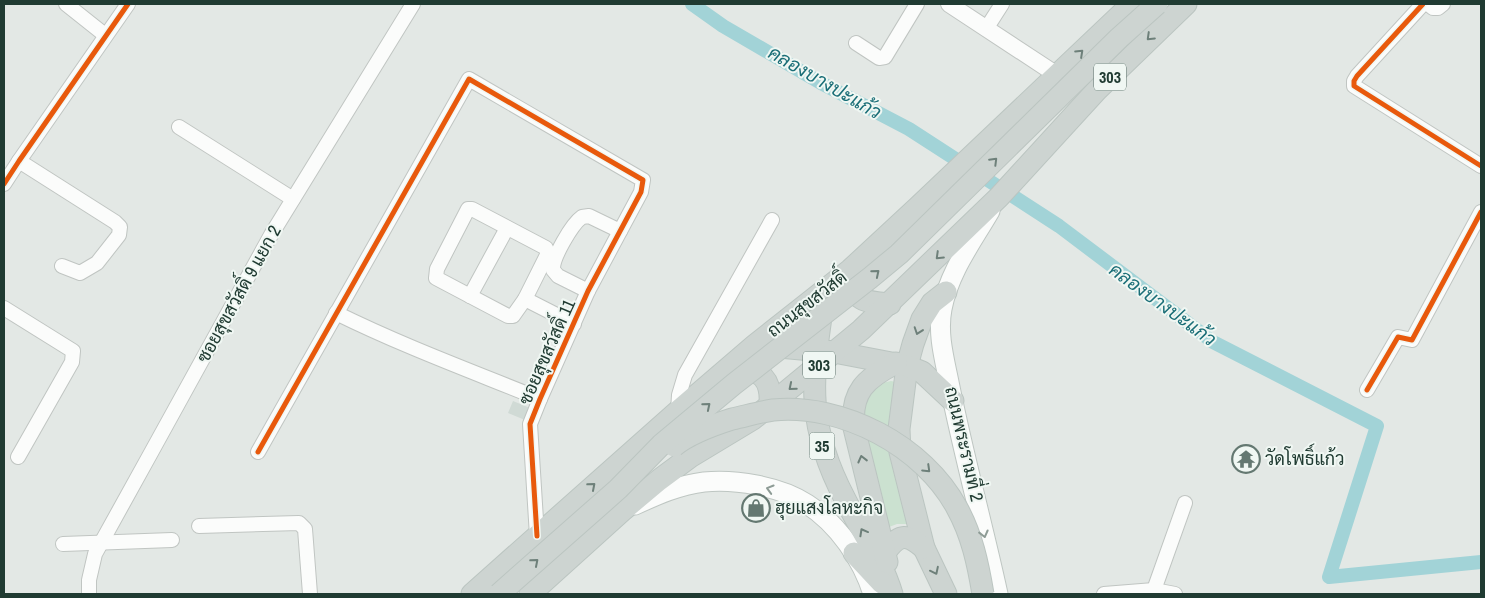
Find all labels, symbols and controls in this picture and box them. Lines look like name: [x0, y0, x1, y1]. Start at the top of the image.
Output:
one-way arrow: [1147, 31, 1156, 40]
water label: คลองบางปะแก้ว: [764, 39, 886, 125]
one-way arrow: [1075, 50, 1084, 59]
road number: 303: [1094, 64, 1126, 90]
one-way arrow: [988, 158, 997, 167]
street label: ซอยสุขสวัสดิ์ 9 แยก 2: [188, 219, 287, 367]
one-way arrow: [936, 250, 945, 259]
water label: คลองบางปะแก้ว: [1104, 256, 1222, 352]
street label: ถนนสุขสวัสดิ์: [760, 262, 852, 343]
one-way arrow: [871, 270, 880, 279]
street label: ซอยสุขสวัสดิ์ 11: [509, 293, 581, 409]
one-way arrow: [913, 326, 923, 335]
road number: 303: [803, 352, 835, 378]
one-way arrow: [789, 382, 798, 390]
street label: ถนนพระรามที่ 2: [939, 383, 993, 504]
one-way arrow: [702, 403, 711, 412]
road number: 35: [810, 432, 834, 460]
place label: วัดโพธิ์แก้ว: [1265, 443, 1344, 471]
temple icon: วัดโพธิ์แก้ว: [1231, 444, 1261, 474]
one-way arrow: [857, 455, 868, 463]
one-way arrow: [921, 463, 930, 472]
one-way arrow: [587, 483, 596, 492]
one-way arrow: [767, 485, 775, 495]
shop icon: ฮุยแสงโลหะกิจ: [741, 493, 771, 523]
place label: ฮุยแสงโลหะกิจ: [775, 495, 883, 520]
one-way arrow: [859, 528, 869, 537]
one-way arrow: [978, 529, 989, 538]
one-way arrow: [530, 559, 539, 568]
one-way arrow: [929, 566, 939, 575]

